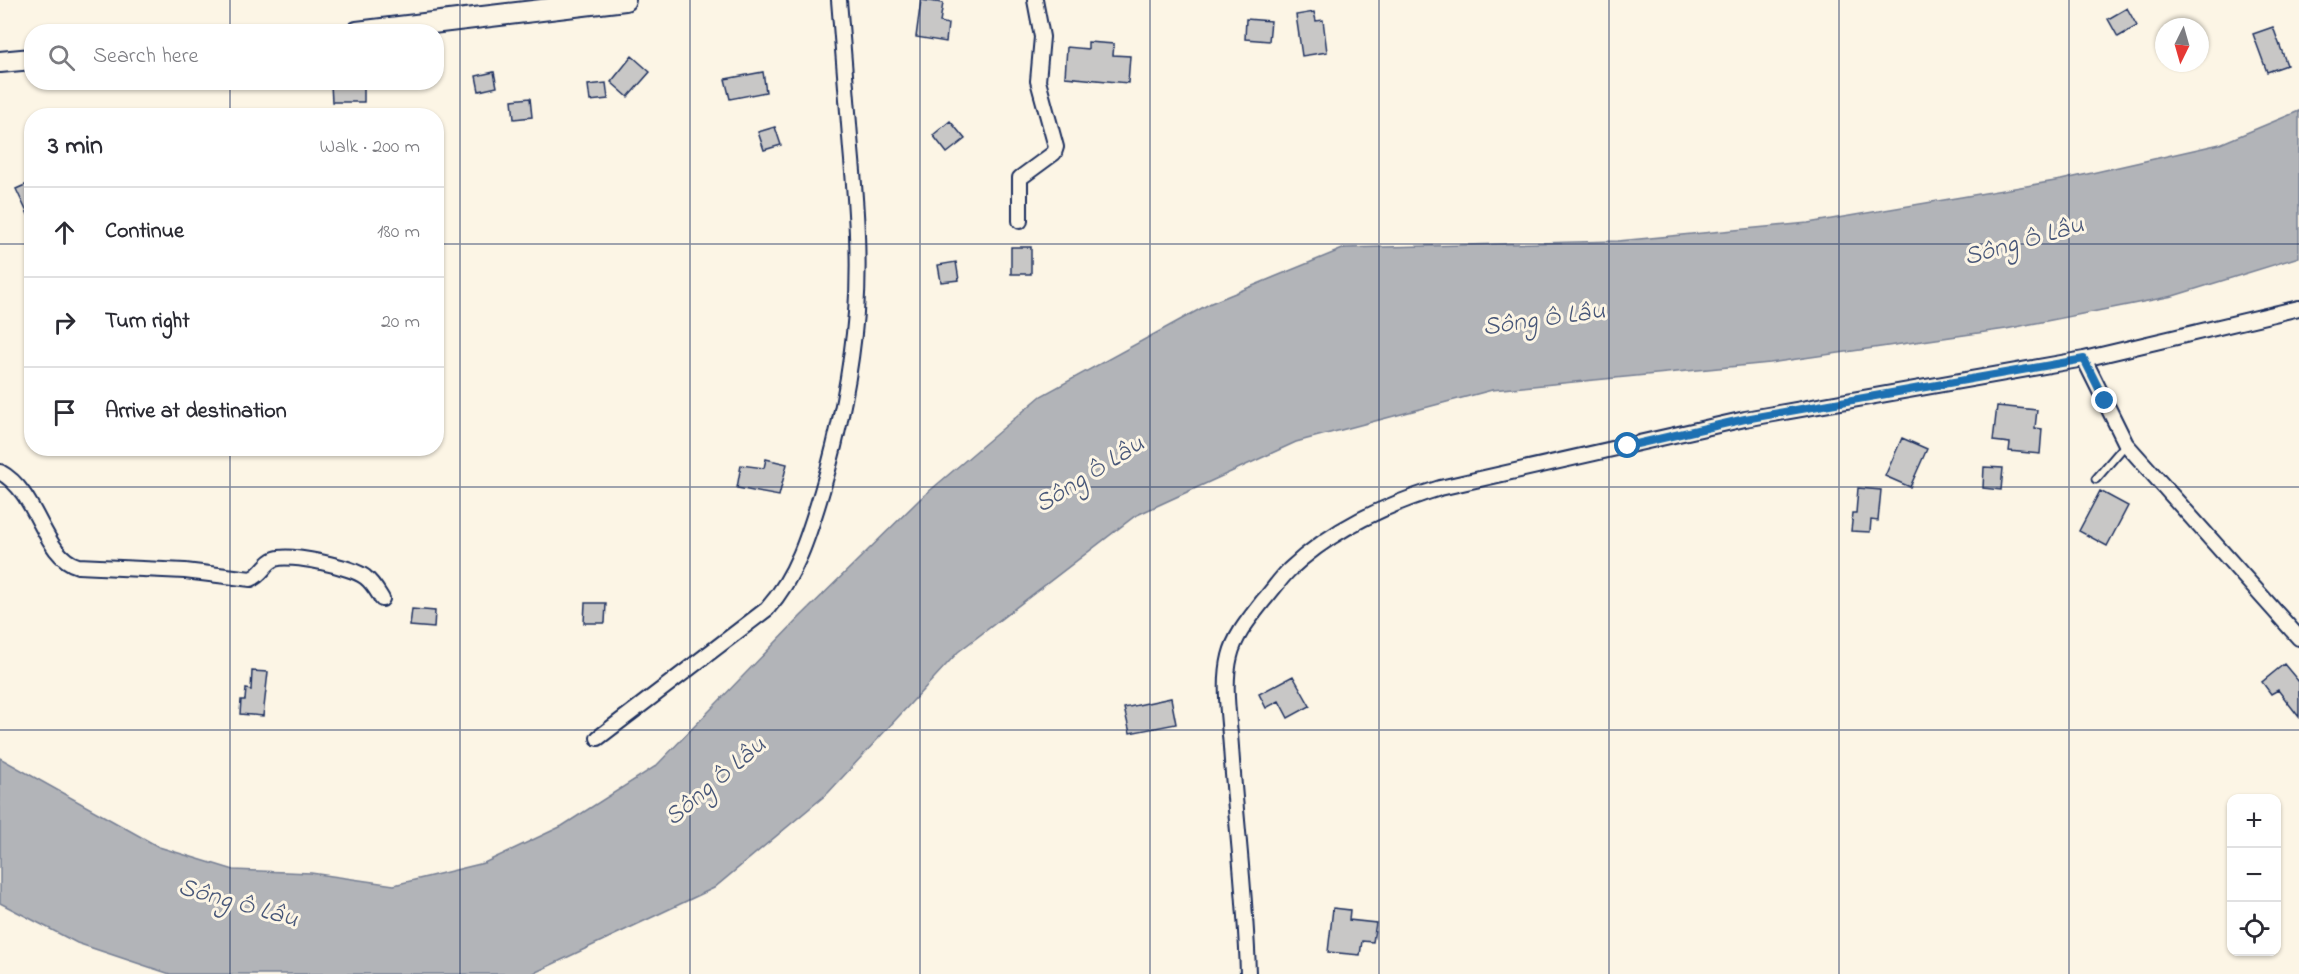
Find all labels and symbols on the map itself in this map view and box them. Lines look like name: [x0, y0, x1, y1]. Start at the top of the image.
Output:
north arrow: [2155, 18, 2209, 72]
water label: Sông Ô Lâu: [1960, 207, 2089, 277]
water label: Sông Ô Lâu: [1480, 293, 1608, 347]
route end: [2091, 387, 2117, 413]
water label: Sông Ô Lâu: [1028, 426, 1153, 524]
route start: [1614, 432, 1640, 458]
water label: Sông Ô Lâu: [657, 728, 776, 836]
water label: Sông Ô Lâu: [174, 869, 303, 939]

